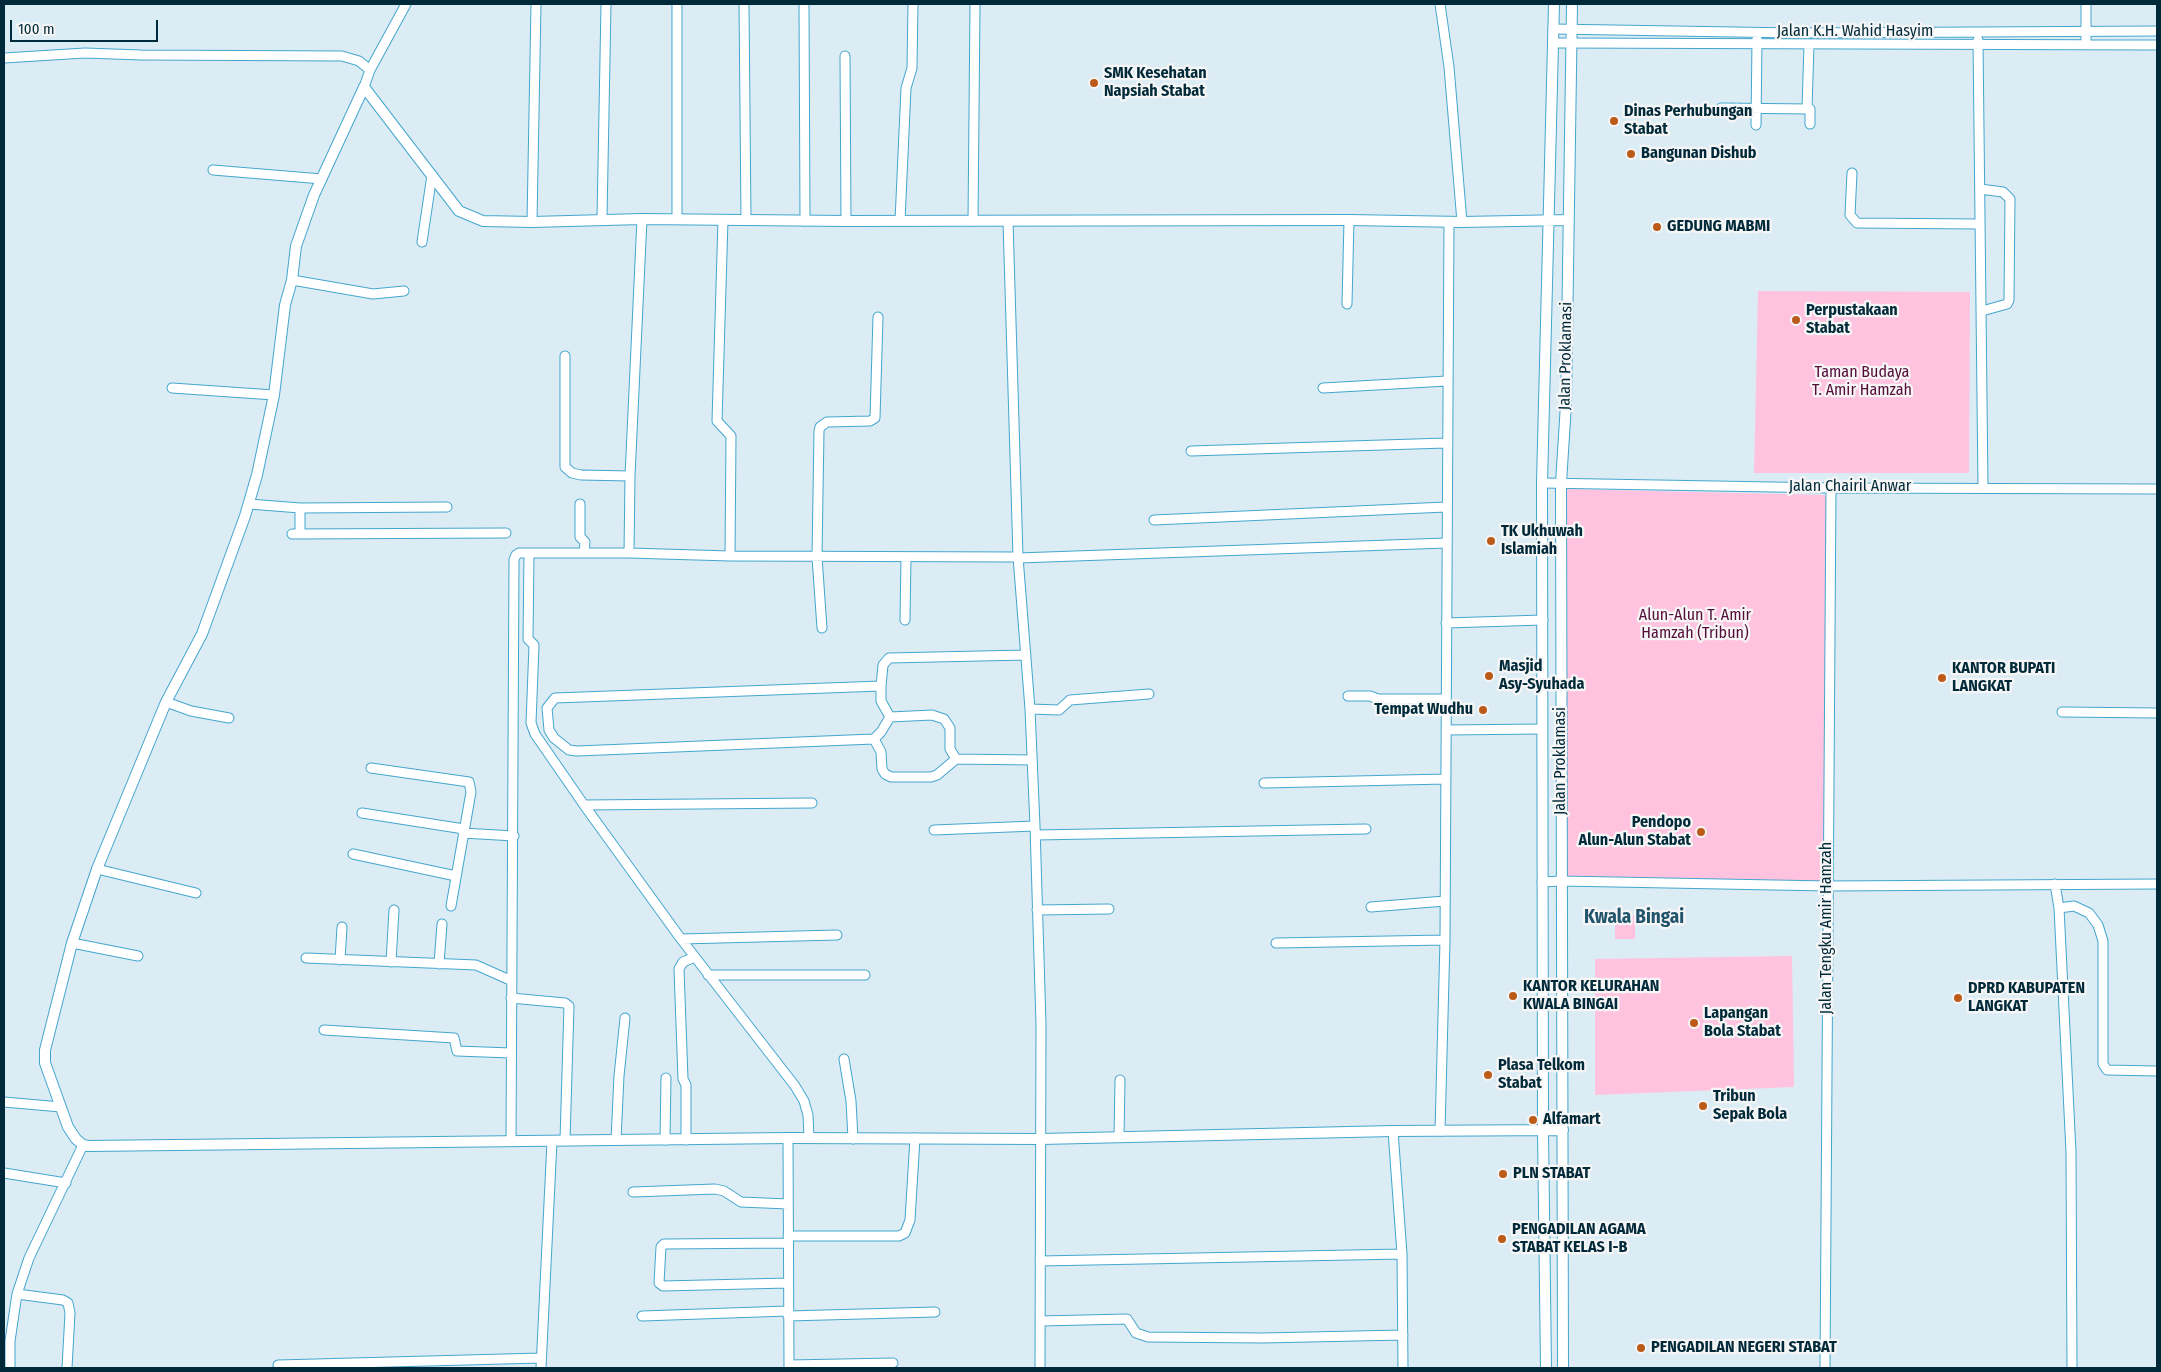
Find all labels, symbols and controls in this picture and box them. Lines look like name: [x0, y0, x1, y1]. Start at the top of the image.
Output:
scale bar: [12, 10, 160, 42]
text: 100 m: [18, 20, 55, 38]
street label: Jalan K.H. Wahid Hasyim: [1777, 22, 1933, 42]
place label: SMK Kesehatan Napsiah Stabat: [1104, 64, 1207, 102]
marker: SMK Kesehatan Napsiah Stabat: [1088, 77, 1100, 89]
place label: Dinas Perhubungan Stabat: [1624, 102, 1752, 140]
marker: Dinas Perhubungan Stabat: [1608, 115, 1620, 127]
place label: Bangunan Dishub: [1641, 144, 1756, 164]
marker: Bangunan Dishub: [1625, 148, 1637, 160]
place label: GEDUNG MABMI: [1667, 217, 1770, 237]
marker: GEDUNG MABMI: [1651, 221, 1663, 233]
place label: Perpustakaan Stabat: [1806, 301, 1898, 339]
street label: Jalan Proklamasi: [1555, 302, 1577, 410]
marker: Perpustakaan Stabat: [1790, 314, 1802, 326]
park label: Taman Budaya T. Amir Hamzah: [1812, 363, 1912, 401]
street label: Jalan Chairil Anwar: [1789, 477, 1911, 497]
place label: TK Ukhuwah Islamiah: [1501, 522, 1583, 560]
marker: TK Ukhuwah Islamiah: [1485, 535, 1497, 547]
park label: Alun-Alun T. Amir Hamzah (Tribun): [1639, 606, 1751, 644]
place label: Masjid Asy-Syuhada: [1499, 657, 1584, 695]
place label: KANTOR BUPATI LANGKAT: [1952, 659, 2055, 697]
marker: Masjid Asy-Syuhada: [1483, 670, 1495, 682]
marker: KANTOR BUPATI LANGKAT: [1936, 672, 1948, 684]
place label: Tempat Wudhu: [1374, 700, 1473, 720]
marker: Tempat Wudhu: [1477, 704, 1489, 716]
street label: Jalan Proklamasi: [1551, 707, 1571, 815]
place label: Pendopo Alun-Alun Stabat: [1578, 813, 1691, 851]
marker: Pendopo Alun-Alun Stabat: [1695, 826, 1707, 838]
street label: Jalan Tengku Amir Hamzah: [1817, 842, 1837, 1014]
district label: Kwala Bingai: [1584, 907, 1684, 929]
place label: KANTOR KELURAHAN KWALA BINGAI: [1523, 977, 1659, 1015]
place label: DPRD KABUPATEN LANGKAT: [1968, 979, 2085, 1017]
marker: KANTOR KELURAHAN KWALA BINGAI: [1507, 990, 1519, 1002]
marker: DPRD KABUPATEN LANGKAT: [1952, 992, 1964, 1004]
place label: Lapangan Bola Stabat: [1704, 1004, 1781, 1042]
marker: Lapangan Bola Stabat: [1688, 1017, 1700, 1029]
place label: Plasa Telkom Stabat: [1498, 1056, 1585, 1094]
marker: Plasa Telkom Stabat: [1482, 1069, 1494, 1081]
place label: Tribun Sepak Bola: [1713, 1087, 1787, 1125]
marker: Tribun Sepak Bola: [1697, 1100, 1709, 1112]
place label: Alfamart: [1543, 1110, 1601, 1130]
marker: Alfamart: [1527, 1114, 1539, 1126]
place label: PLN STABAT: [1513, 1164, 1590, 1184]
marker: PLN STABAT: [1497, 1168, 1509, 1180]
place label: PENGADILAN AGAMA STABAT KELAS I-B: [1512, 1220, 1646, 1258]
marker: PENGADILAN AGAMA STABAT KELAS I-B: [1496, 1233, 1508, 1245]
place label: PENGADILAN NEGERI STABAT: [1651, 1338, 1837, 1358]
marker: PENGADILAN NEGERI STABAT: [1635, 1342, 1647, 1354]

